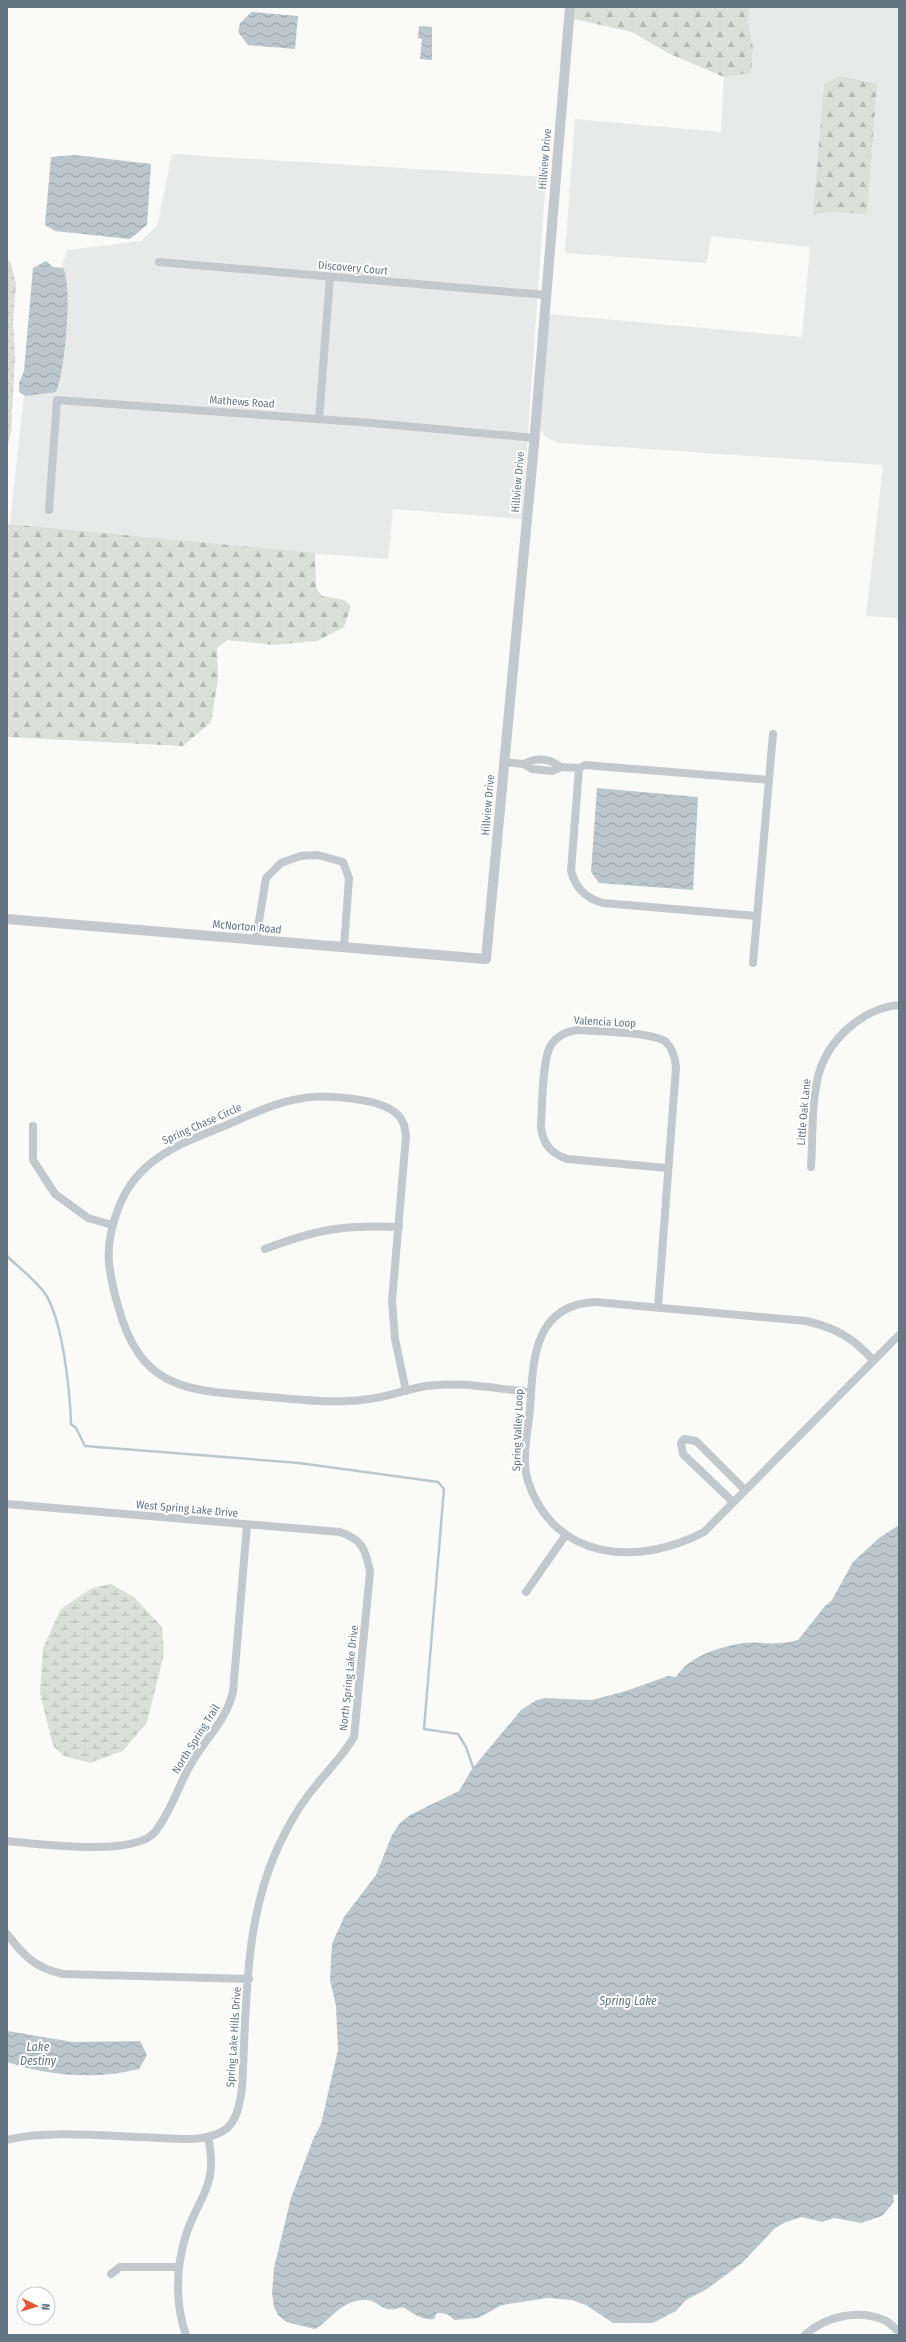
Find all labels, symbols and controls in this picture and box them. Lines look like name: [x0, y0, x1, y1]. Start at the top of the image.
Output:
street label: Hillview Drive: [536, 128, 554, 190]
street label: Discovery Court: [318, 258, 389, 278]
street label: Mathews Road: [209, 393, 275, 411]
street label: Hillview Drive: [509, 451, 527, 513]
street label: Hillview Drive: [479, 774, 497, 836]
street label: McNorton Road: [212, 918, 282, 936]
street label: Valencia Loop: [574, 1014, 636, 1030]
street label: Little Oak Lane: [795, 1078, 813, 1146]
street label: Spring Chase Circle: [160, 1101, 244, 1147]
street label: Spring Valley Loop: [510, 1388, 526, 1472]
street label: West Spring Lake Drive: [135, 1498, 239, 1520]
street label: North Spring Lake Drive: [337, 1624, 361, 1732]
street label: North Spring Trail: [170, 1702, 223, 1776]
street label: Spring Lake Hills Drive: [224, 1986, 244, 2088]
water label: Spring Lake: [598, 1994, 657, 2008]
water label: Lake Destiny: [20, 2040, 57, 2068]
north arrow: [16, 2286, 56, 2326]
text: N: [39, 2303, 52, 2311]

